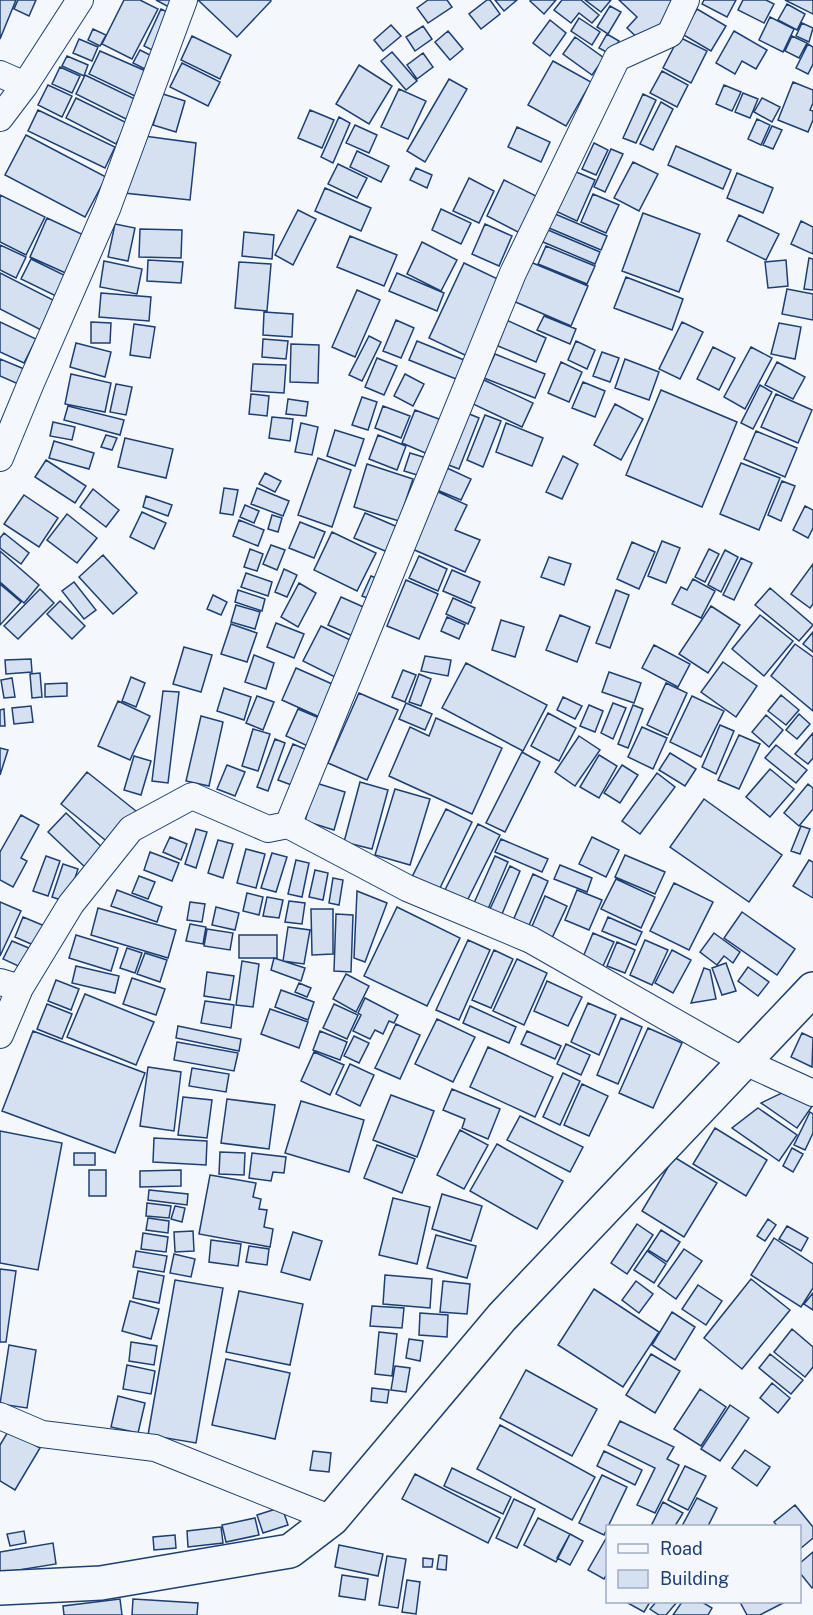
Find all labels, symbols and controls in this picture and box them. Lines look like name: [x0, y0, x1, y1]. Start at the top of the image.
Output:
legend: [606, 1525, 801, 1603]
text: Road: [660, 1538, 703, 1559]
text: Building: [660, 1568, 729, 1589]

